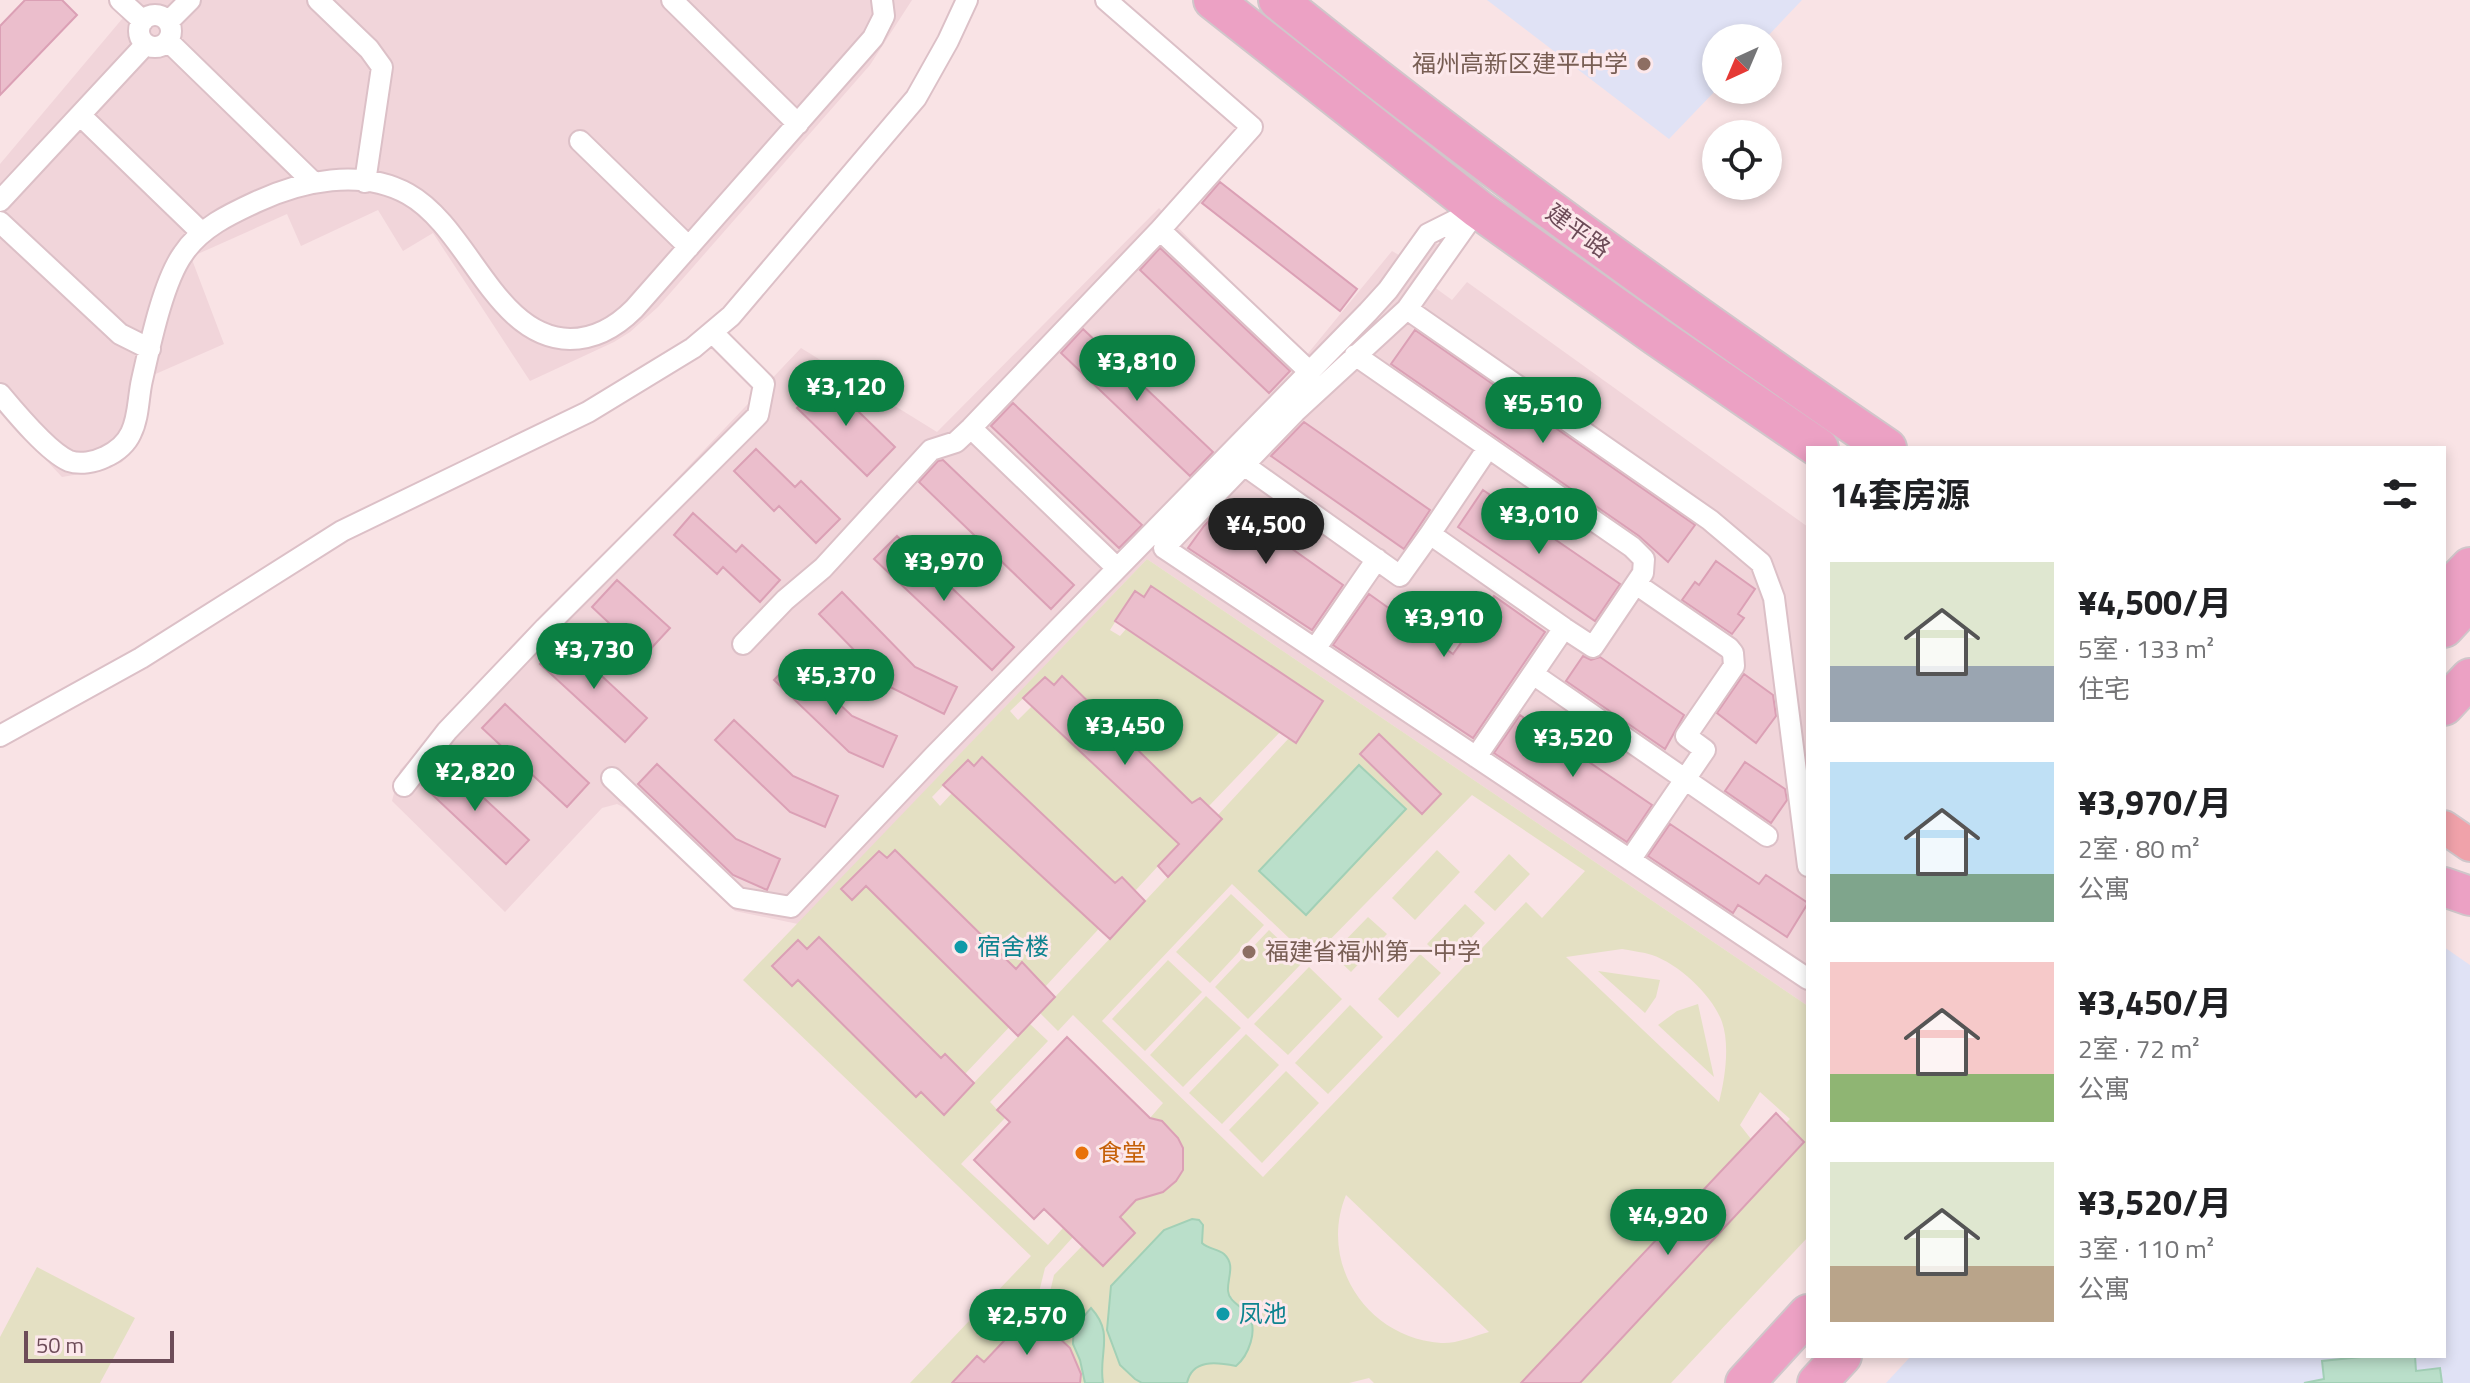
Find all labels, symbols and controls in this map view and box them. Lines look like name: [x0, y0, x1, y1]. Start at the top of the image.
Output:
north arrow: [1702, 24, 1782, 104]
map controls: [1702, 24, 1782, 200]
place label: 福州高新区建平中学: [1412, 45, 1628, 81]
marker: 福州高新区建平中学: [1635, 55, 1653, 73]
button: locate: [1702, 120, 1782, 200]
street label: 建平路: [1539, 194, 1618, 266]
pin: ¥3,810: [1072, 335, 1202, 403]
text: ¥3,810: [1097, 341, 1177, 380]
pin: ¥3,120: [781, 360, 911, 428]
text: ¥3,120: [806, 366, 886, 405]
pin: ¥5,510: [1478, 377, 1608, 445]
text: ¥5,510: [1503, 383, 1583, 422]
text: 14套房源: [1830, 468, 1970, 520]
icon: filters: [2378, 472, 2422, 516]
pin: ¥3,010: [1474, 488, 1604, 556]
text: ¥3,010: [1499, 494, 1579, 533]
pin: ¥4,500: [1201, 498, 1331, 566]
text: ¥4,500: [1226, 504, 1306, 543]
pin: ¥3,970: [879, 535, 1009, 603]
text: ¥3,970: [904, 541, 984, 580]
text: ¥4,500/月: [2078, 576, 2232, 628]
pin: ¥3,910: [1379, 591, 1509, 659]
icon: home: [1894, 594, 1990, 690]
text: ¥3,910: [1404, 597, 1484, 636]
pin: ¥3,730: [529, 623, 659, 691]
text: ¥3,730: [554, 629, 634, 668]
text: 5室 · 133 m²: [2078, 629, 2214, 668]
pin: ¥5,370: [771, 649, 901, 717]
text: ¥5,370: [796, 655, 876, 694]
text: 住宅: [2078, 669, 2130, 708]
pin: ¥3,450: [1060, 699, 1190, 767]
text: ¥3,450: [1085, 705, 1165, 744]
pin: ¥3,520: [1508, 711, 1638, 779]
text: ¥3,520: [1533, 717, 1613, 756]
pin: ¥2,820: [410, 745, 540, 813]
text: ¥2,820: [435, 751, 515, 790]
text: ¥3,970/月: [2078, 776, 2232, 828]
icon: home: [1894, 794, 1990, 890]
text: 2室 · 80 m²: [2078, 829, 2200, 868]
text: 公寓: [2078, 869, 2130, 908]
place label: 宿舍楼: [977, 928, 1049, 964]
place label: 福建省福州第一中学: [1265, 933, 1481, 969]
marker: 宿舍楼: [952, 938, 970, 956]
marker: 福建省福州第一中学: [1240, 943, 1258, 961]
text: ¥3,450/月: [2078, 976, 2232, 1028]
icon: home: [1894, 994, 1990, 1090]
text: 2室 · 72 m²: [2078, 1029, 2200, 1068]
text: 公寓: [2078, 1069, 2130, 1108]
place label: 食堂: [1098, 1134, 1146, 1170]
marker: 食堂: [1073, 1144, 1091, 1162]
text: ¥3,520/月: [2078, 1176, 2232, 1228]
pin: ¥4,920: [1603, 1189, 1733, 1257]
icon: home: [1894, 1194, 1990, 1290]
text: ¥4,920: [1628, 1195, 1708, 1234]
text: 3室 · 110 m²: [2078, 1229, 2214, 1268]
text: 公寓: [2078, 1269, 2130, 1308]
pin: ¥2,570: [962, 1289, 1092, 1357]
text: ¥2,570: [987, 1295, 1067, 1334]
place label: 凤池: [1239, 1295, 1287, 1331]
marker: 凤池: [1214, 1305, 1232, 1323]
scale bar: [24, 1327, 174, 1363]
text: 50 m: [36, 1328, 84, 1362]

